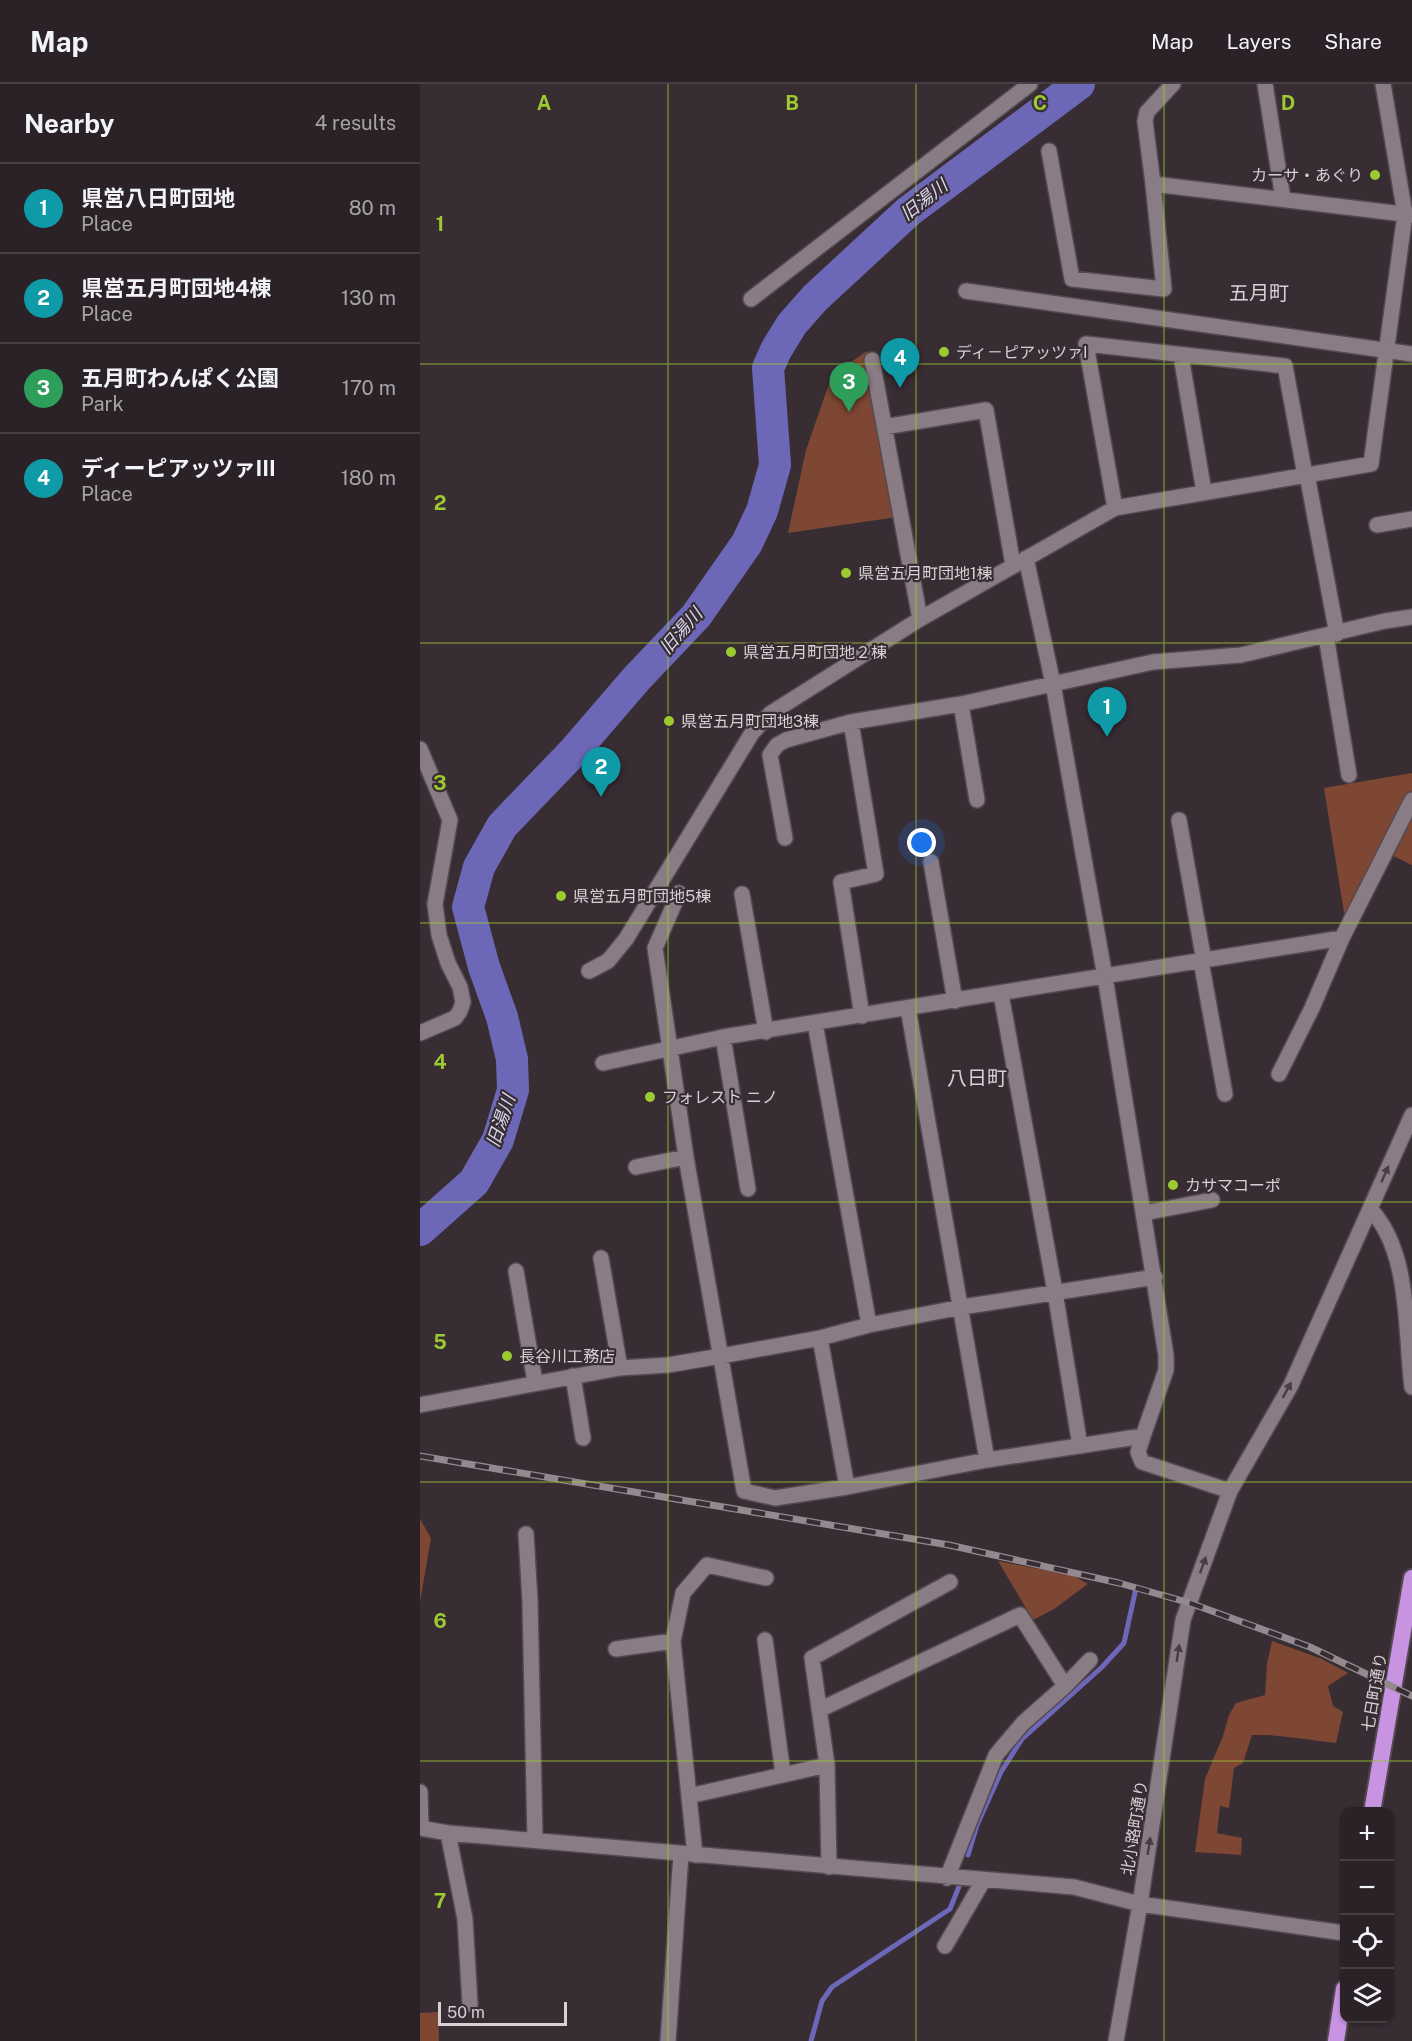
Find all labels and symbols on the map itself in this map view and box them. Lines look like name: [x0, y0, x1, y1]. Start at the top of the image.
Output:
text: A: [537, 91, 551, 115]
text: B: [785, 91, 799, 115]
text: C: [1033, 91, 1047, 115]
text: D: [1281, 91, 1295, 115]
place label: カーサ・あぐり: [1251, 166, 1363, 185]
marker: カーサ・あぐり: [1368, 168, 1382, 182]
water label: 旧湯川: [896, 173, 953, 225]
text: 1: [436, 212, 444, 236]
district label: 五月町: [1229, 281, 1289, 305]
pin: 4: [880, 338, 920, 388]
place label: ディ－ピアッツァI: [956, 343, 1087, 362]
marker: ディ－ピアッツァI: [937, 345, 951, 359]
pin: 3: [830, 362, 868, 412]
text: 2: [434, 491, 446, 515]
place label: 県営五月町団地1棟: [858, 564, 993, 583]
marker: 県営五月町団地1棟: [839, 566, 853, 580]
water label: 旧湯川: [655, 602, 708, 658]
place label: 県営五月町団地２棟: [743, 643, 887, 662]
marker: 県営五月町団地２棟: [724, 645, 738, 659]
pin: 1: [1088, 688, 1126, 737]
place label: 県営五月町団地3棟: [681, 712, 819, 731]
marker: 県営五月町団地3棟: [662, 714, 676, 728]
pin: 2: [582, 748, 621, 797]
text: 3: [433, 771, 447, 795]
your location: [907, 828, 936, 857]
place label: 県営五月町団地5棟: [573, 887, 711, 906]
marker: 県営五月町団地5棟: [554, 889, 568, 903]
text: 4: [433, 1050, 447, 1074]
district label: 八日町: [947, 1066, 1007, 1090]
place label: フォレスト ニノ: [662, 1088, 778, 1107]
water label: 旧湯川: [482, 1090, 520, 1150]
marker: フォレスト ニノ: [643, 1090, 657, 1104]
one-way arrow: [1381, 1166, 1390, 1183]
place label: カサマコーポ: [1185, 1176, 1281, 1195]
marker: カサマコーポ: [1166, 1178, 1180, 1192]
text: 5: [433, 1330, 447, 1354]
place label: 長谷川工務店: [519, 1347, 615, 1366]
marker: 長谷川工務店: [500, 1349, 514, 1363]
one-way arrow: [1282, 1382, 1293, 1398]
one-way arrow: [1199, 1556, 1208, 1574]
text: 6: [433, 1609, 447, 1633]
one-way arrow: [1174, 1643, 1183, 1662]
street label: 七日町通り: [1358, 1651, 1391, 1733]
street label: 北小路町通り: [1118, 1779, 1151, 1877]
one-way arrow: [1145, 1836, 1154, 1855]
text: 7: [434, 1889, 446, 1913]
scale bar: [438, 1999, 567, 2026]

